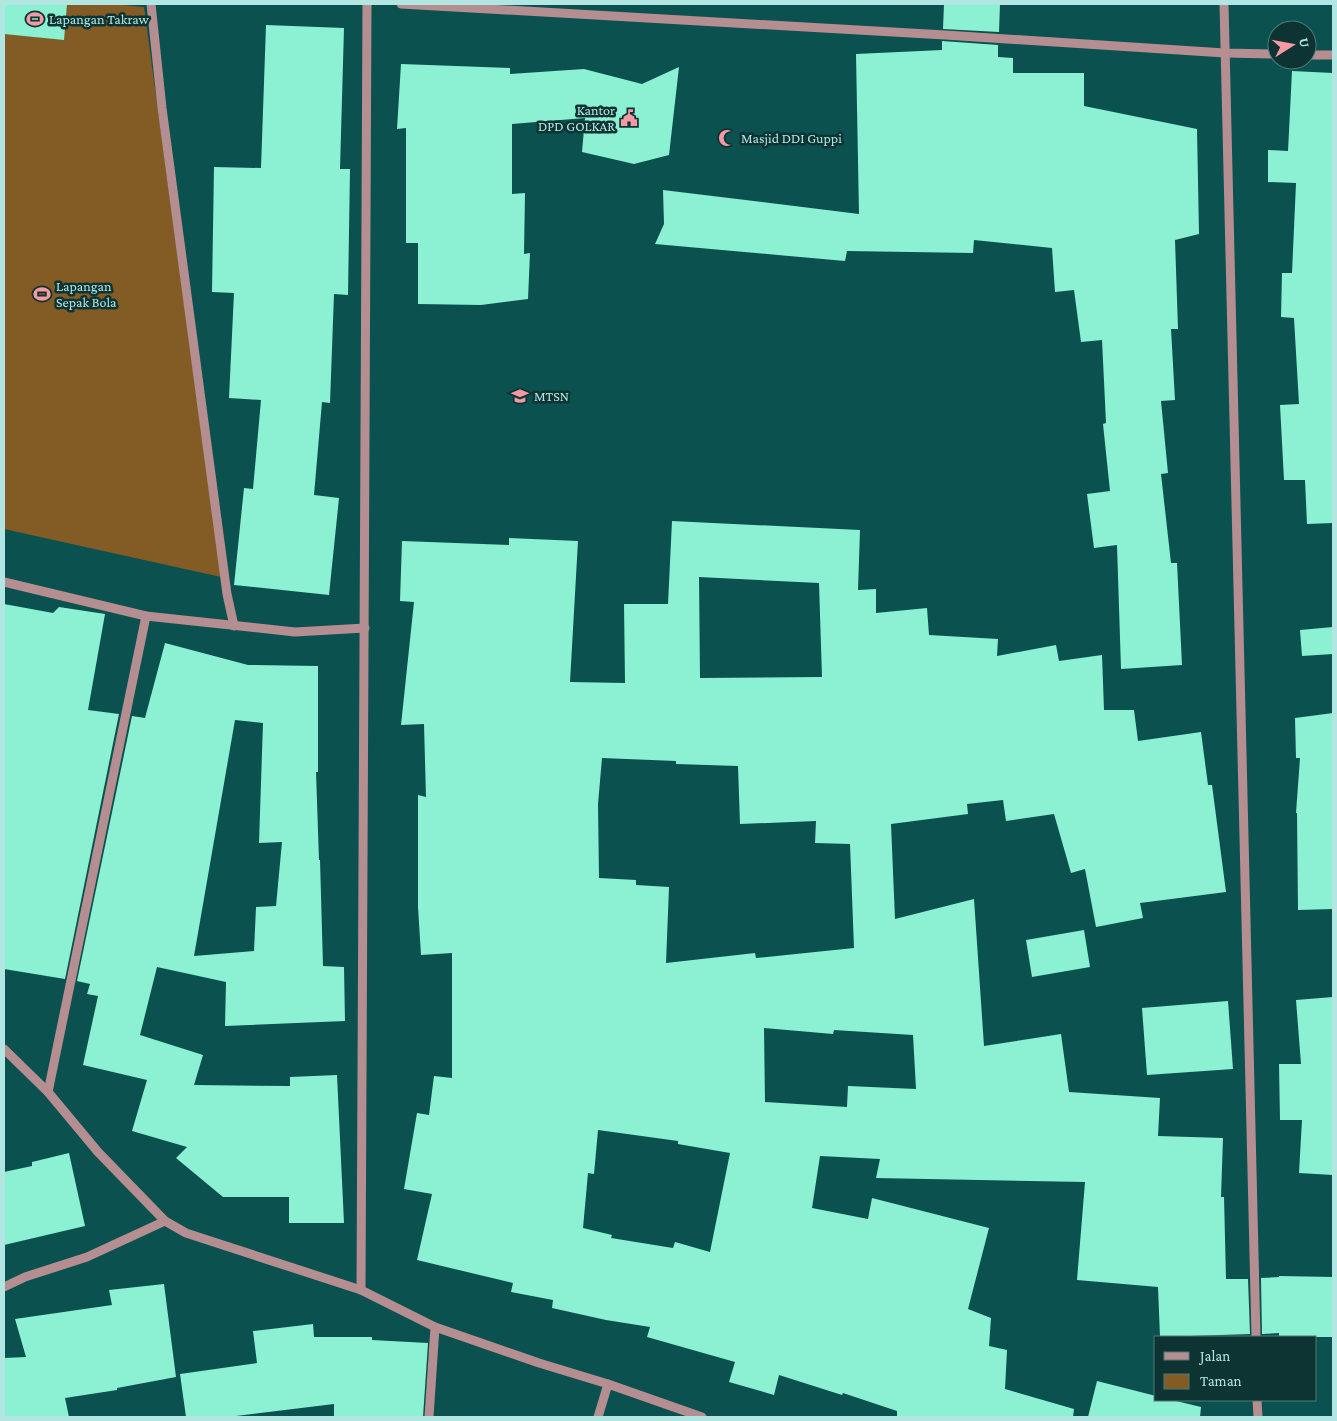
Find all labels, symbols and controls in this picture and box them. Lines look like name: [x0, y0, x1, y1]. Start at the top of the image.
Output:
sports icon: Lapangan Takraw: [25, 9, 45, 29]
place label: Lapangan Takraw: [49, 11, 150, 27]
north arrow: [1267, 20, 1317, 70]
text: U: [1296, 36, 1314, 49]
place label: Kantor DPD GOLKAR: [538, 102, 615, 134]
public building icon: Kantor DPD GOLKAR: [619, 108, 639, 128]
mosque icon: Masjid DDI Guppi: [717, 128, 737, 148]
place label: Masjid DDI Guppi: [741, 130, 842, 147]
place label: Lapangan Sepak Bola: [56, 278, 117, 310]
sports icon: Lapangan Sepak Bola: [32, 284, 52, 304]
school or university icon: MTSN: [510, 386, 530, 406]
place label: MTSN: [534, 388, 569, 404]
legend: [1154, 1336, 1317, 1401]
text: Jalan: [1198, 1348, 1230, 1365]
text: Taman: [1200, 1373, 1242, 1389]

